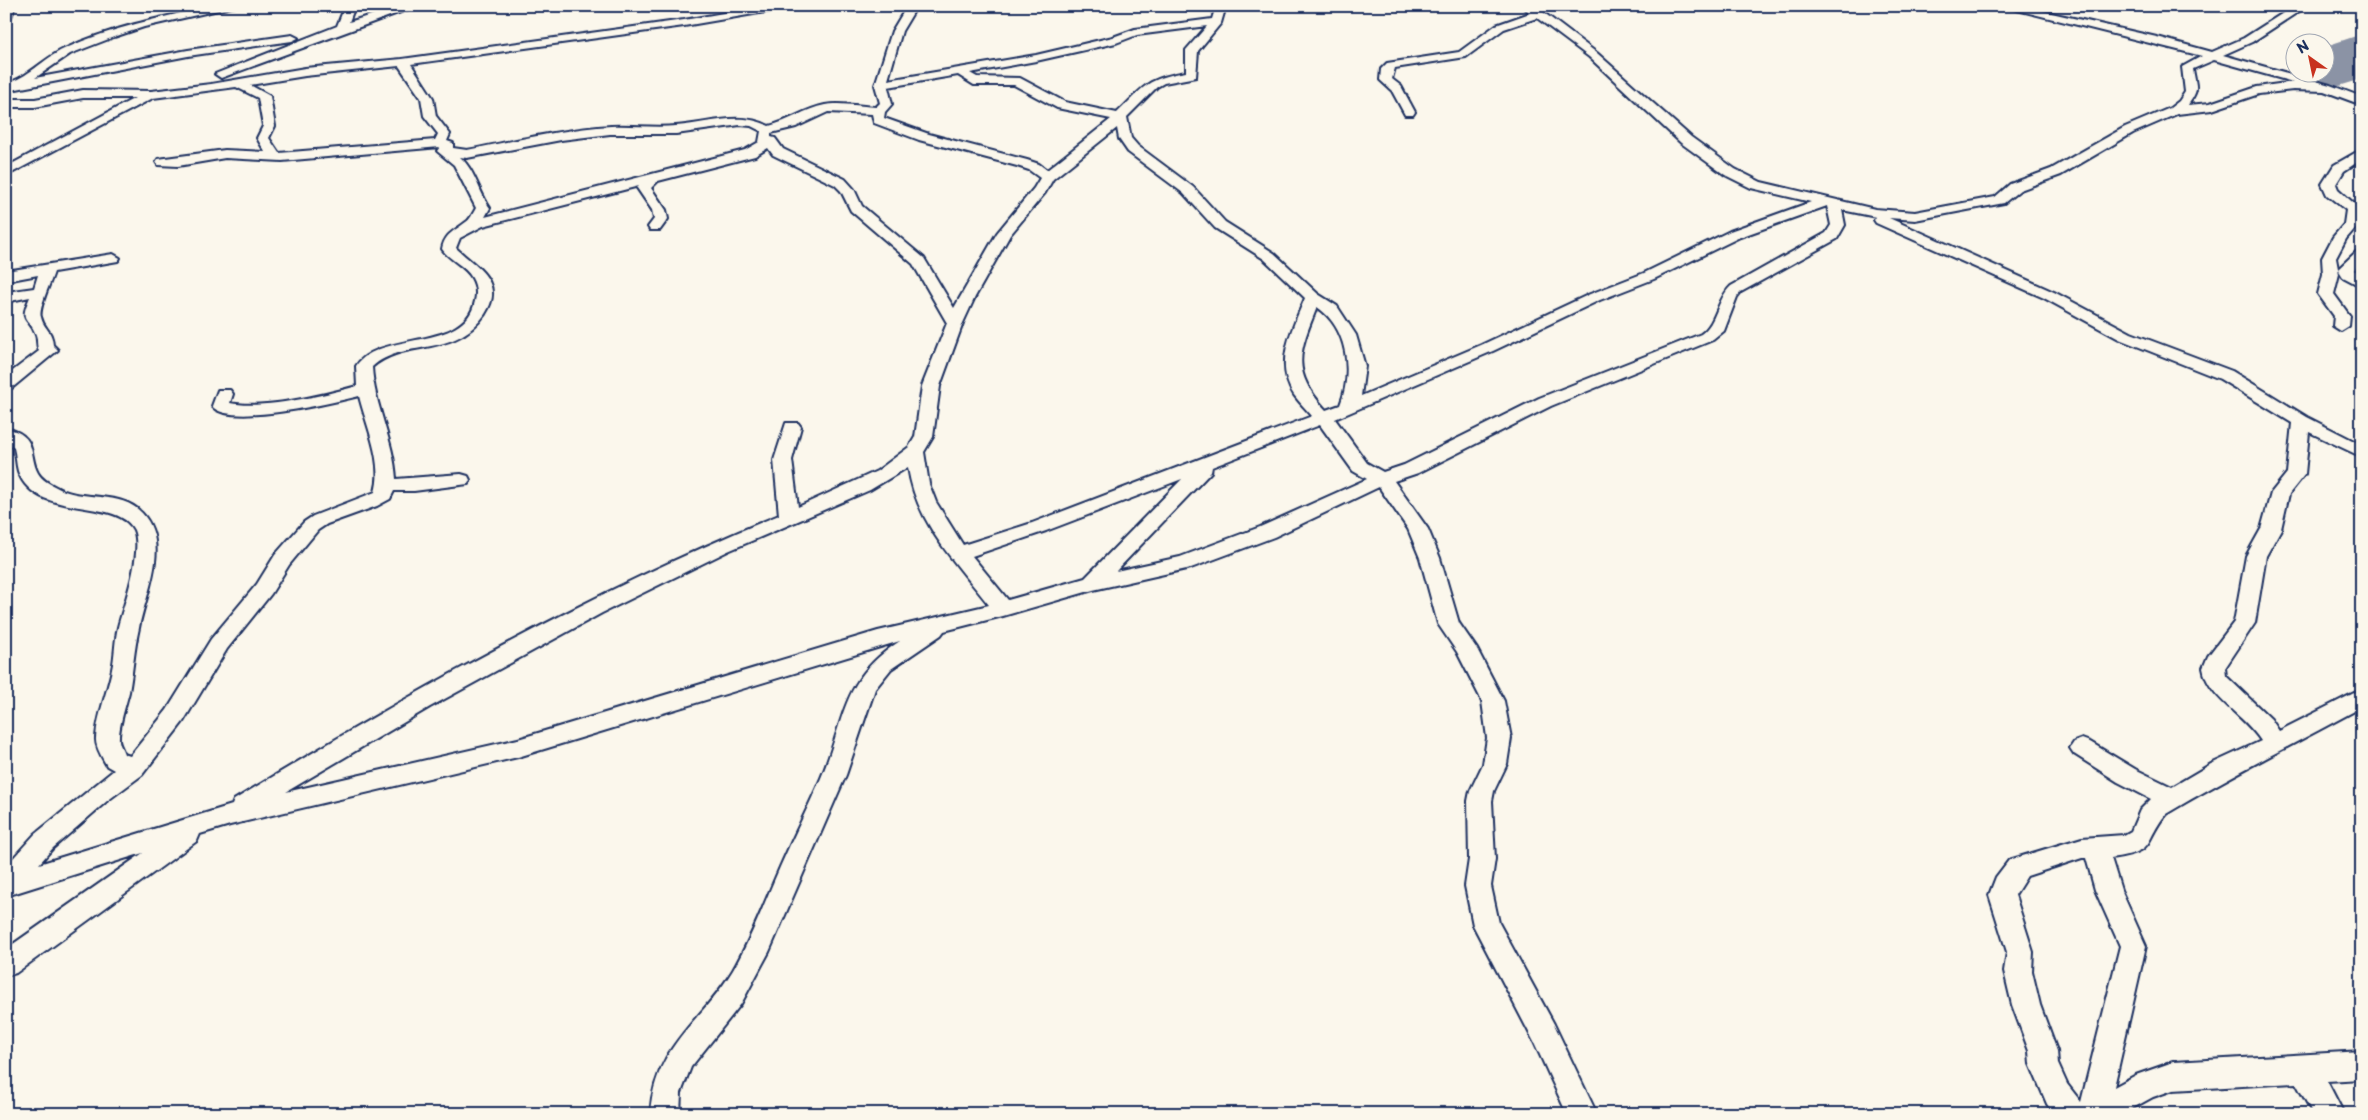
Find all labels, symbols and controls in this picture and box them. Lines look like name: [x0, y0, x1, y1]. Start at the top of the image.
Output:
north arrow: [2286, 32, 2336, 82]
text: N: [2292, 35, 2313, 59]

